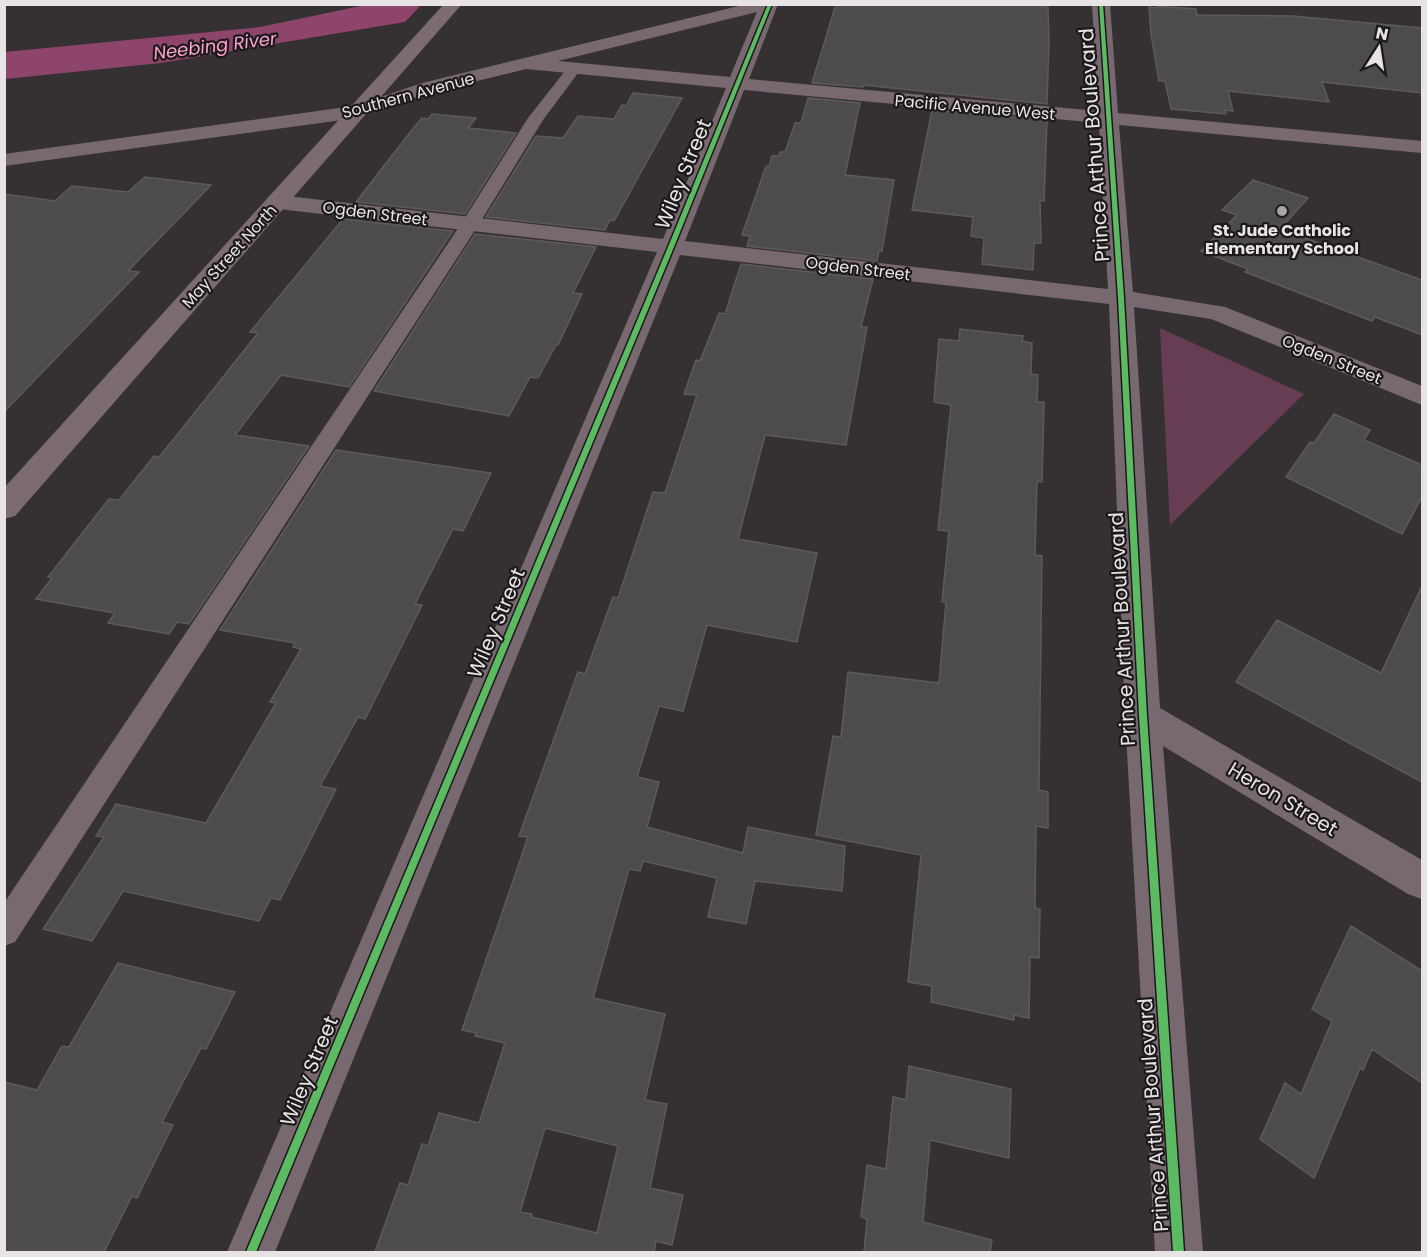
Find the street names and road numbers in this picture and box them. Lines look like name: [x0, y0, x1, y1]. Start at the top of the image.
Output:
street label: Prince Arthur Boulevard: [1072, 27, 1116, 263]
street label: Southern Avenue: [339, 67, 477, 124]
street label: Pacific Avenue West: [894, 89, 1056, 126]
street label: Wiley Street: [648, 115, 718, 233]
street label: Ogden Street: [321, 196, 429, 231]
street label: May Street North: [176, 199, 282, 313]
street label: Ogden Street: [804, 251, 912, 286]
street label: Ogden Street: [1279, 329, 1385, 390]
street label: Prince Arthur Boulevard: [1102, 511, 1142, 747]
street label: Wiley Street: [460, 564, 532, 682]
street label: Heron Street: [1223, 755, 1343, 843]
street label: Prince Arthur Boulevard: [1131, 997, 1175, 1233]
street label: Wiley Street: [273, 1012, 345, 1130]

